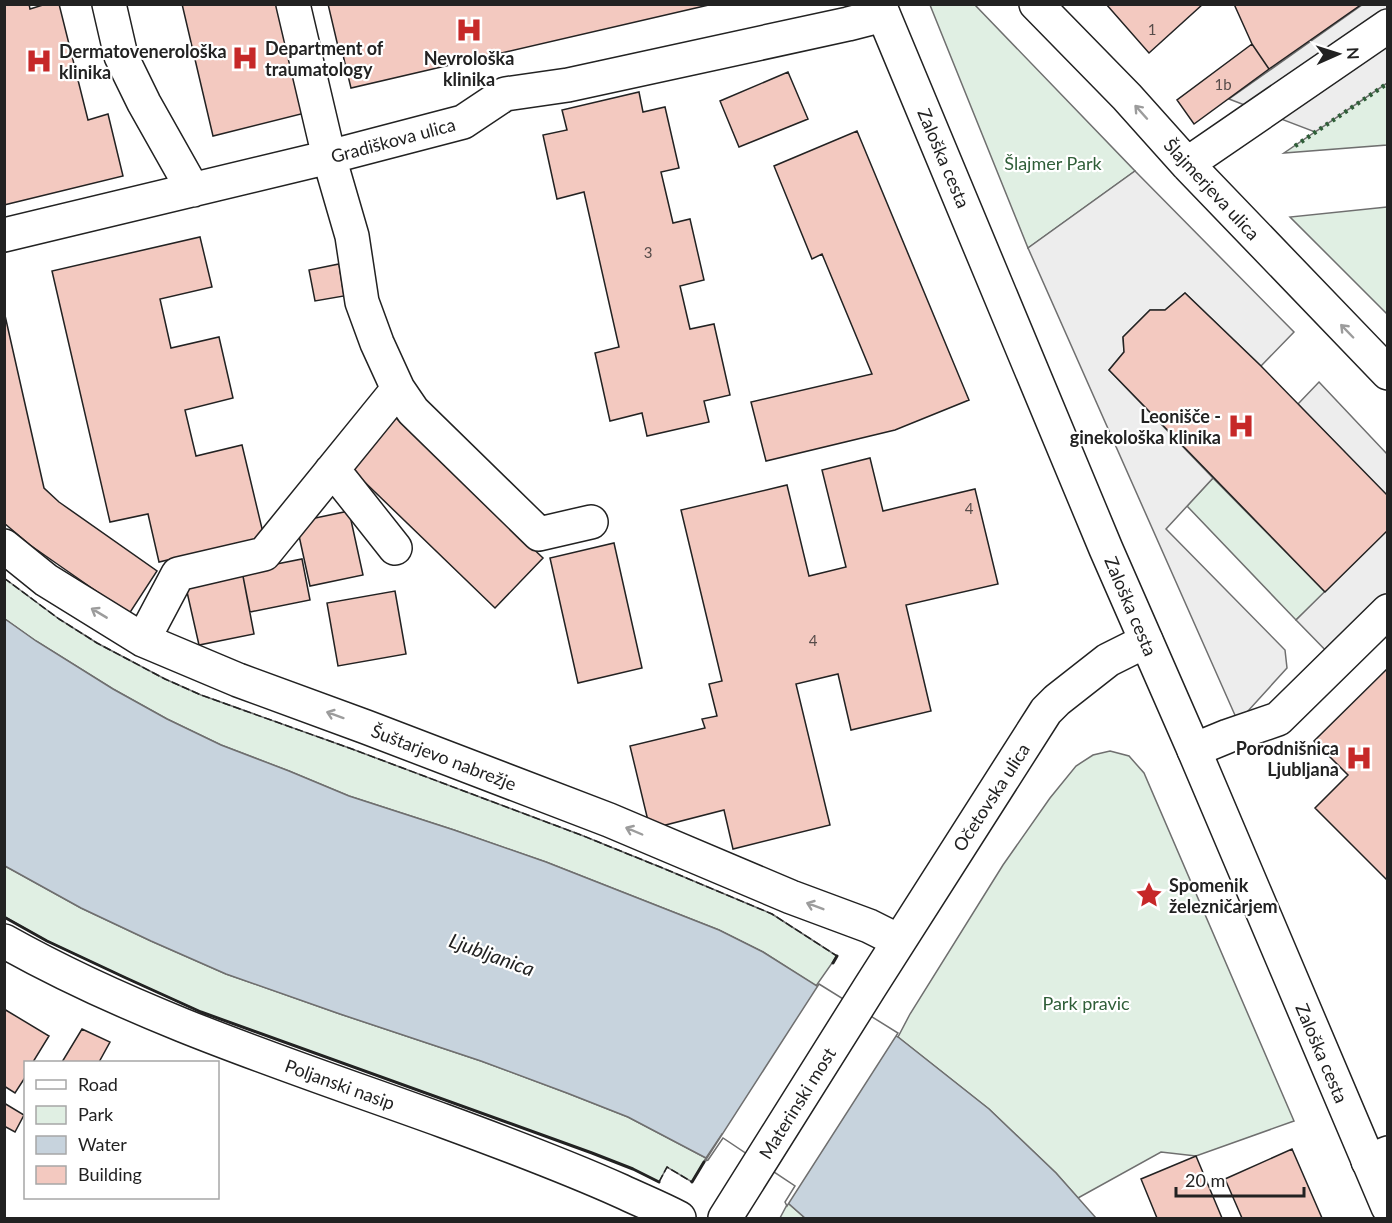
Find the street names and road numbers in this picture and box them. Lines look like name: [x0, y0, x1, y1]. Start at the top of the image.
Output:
street label: Zaloška cesta: [913, 105, 975, 211]
street label: Gradiškova ulica: [328, 113, 458, 167]
street label: Šlajmerjeva ulica: [1159, 134, 1265, 244]
street label: Zaloška cesta: [1100, 553, 1162, 659]
street label: Šuštarjevo nabrežje: [368, 719, 520, 795]
street label: Očetovska ulica: [948, 739, 1034, 855]
street label: Zaloška cesta: [1291, 1000, 1353, 1106]
street label: Materinski most: [754, 1043, 840, 1163]
street label: Poljanski nasip: [282, 1054, 398, 1114]

